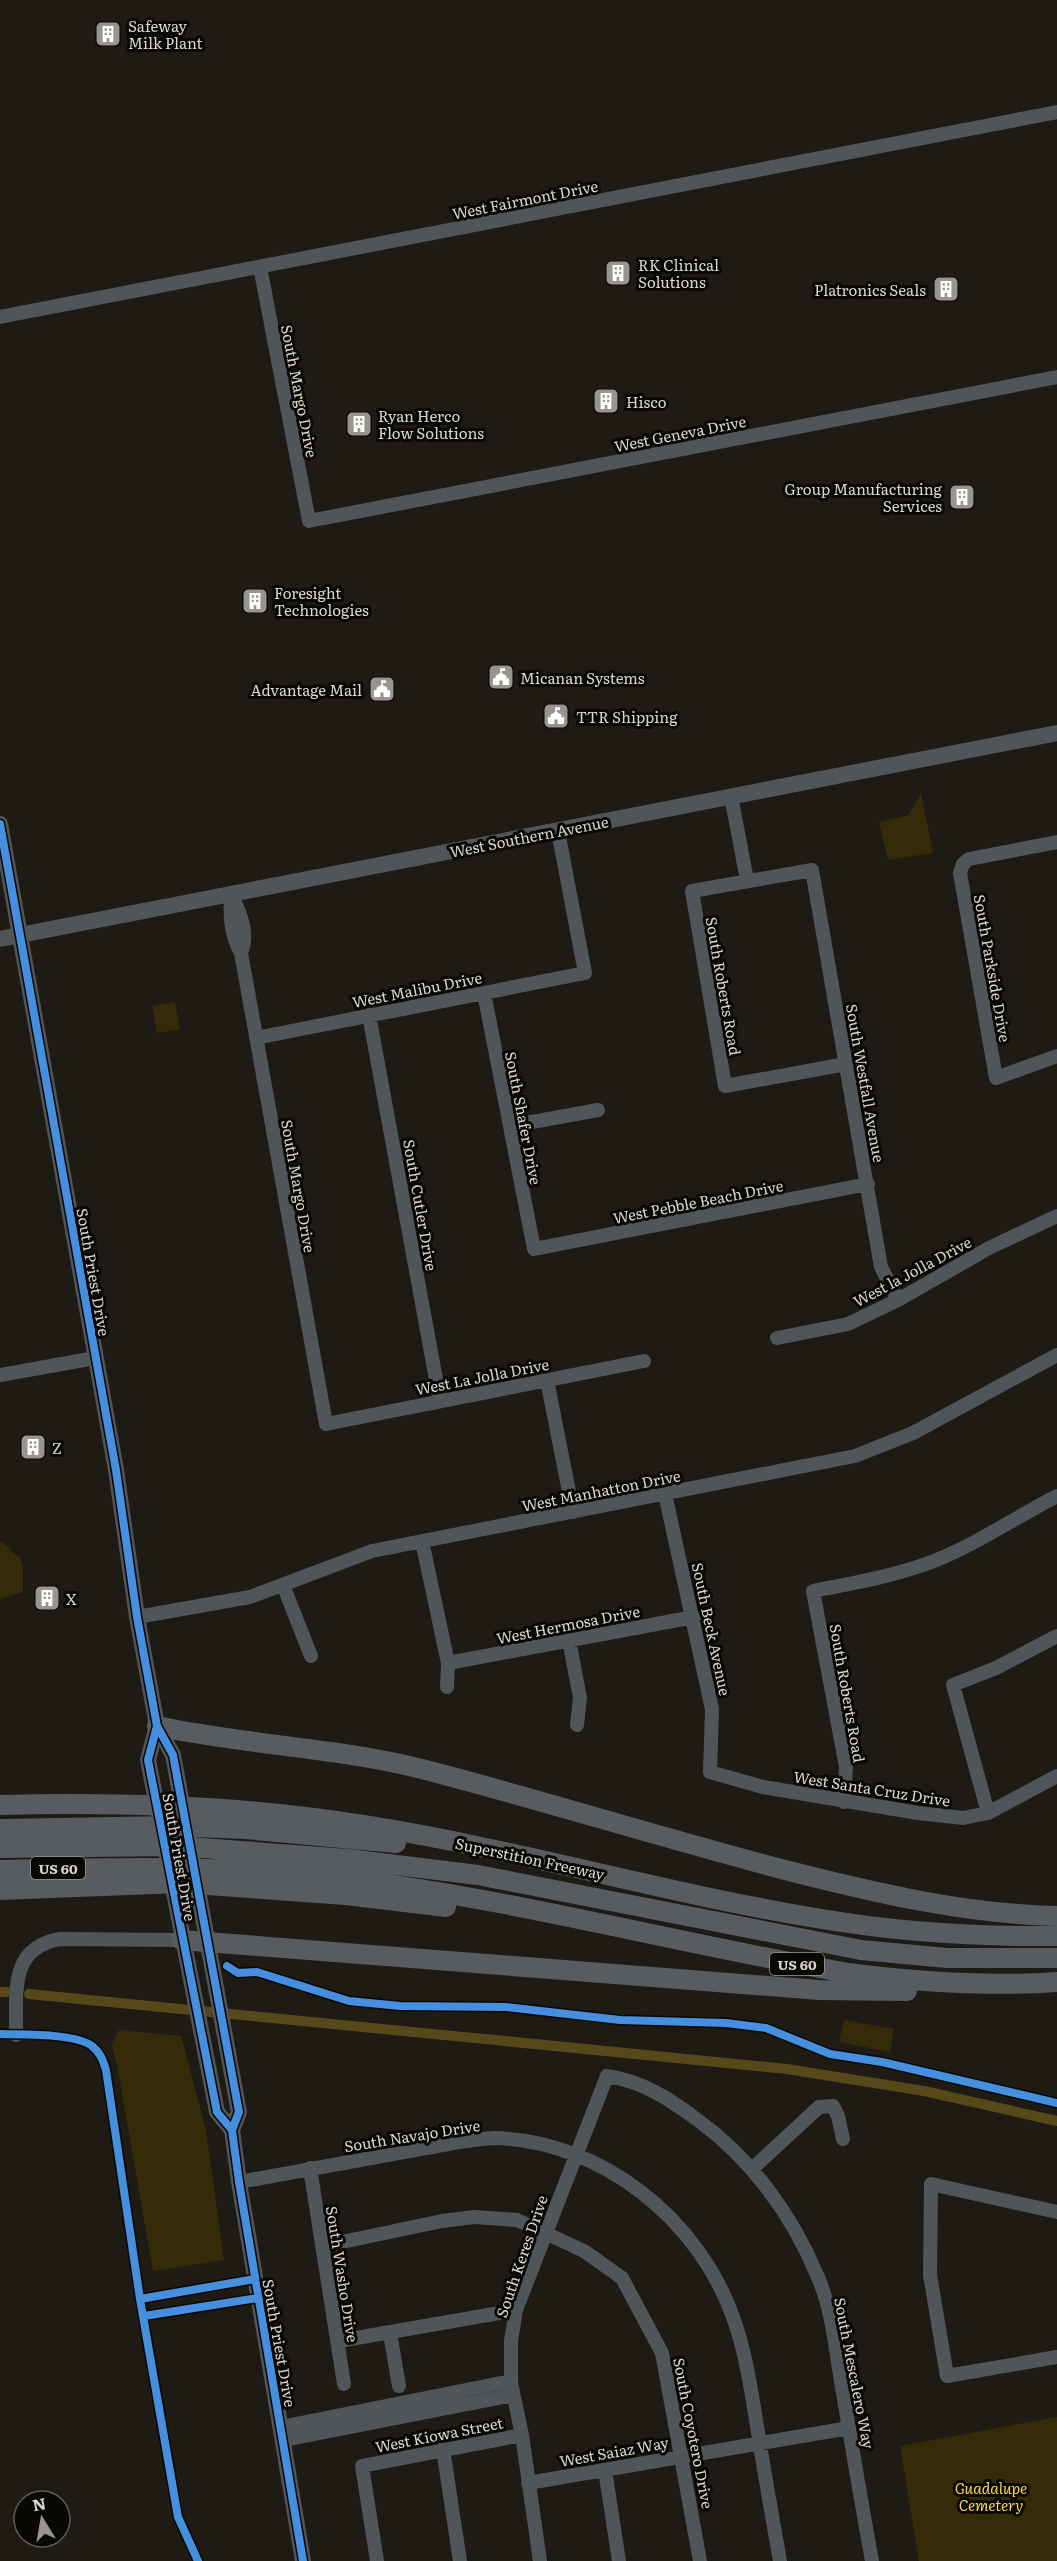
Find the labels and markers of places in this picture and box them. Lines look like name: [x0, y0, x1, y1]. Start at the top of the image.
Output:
place label: Safeway Milk Plant: [128, 14, 203, 54]
building icon: Safeway Milk Plant: [93, 19, 123, 49]
place label: RK Clinical Solutions: [638, 253, 719, 293]
building icon: RK Clinical Solutions: [603, 258, 633, 288]
building icon: Platronics Seals: [931, 274, 961, 304]
place label: Platronics Seals: [814, 278, 926, 301]
building icon: Hisco: [591, 386, 621, 416]
place label: Hisco: [626, 390, 667, 413]
place label: Ryan Herco Flow Solutions: [378, 404, 484, 444]
building icon: Ryan Herco Flow Solutions: [344, 409, 374, 439]
place label: Group Manufacturing Services: [785, 477, 943, 517]
building icon: Group Manufacturing Services: [947, 482, 977, 512]
place label: Foresight Technologies: [274, 581, 369, 621]
building icon: Foresight Technologies: [240, 586, 270, 616]
public building icon: Micanan Systems: [486, 662, 516, 692]
place label: Micanan Systems: [520, 666, 645, 689]
public building icon: Advantage Mail: [367, 674, 397, 704]
place label: Advantage Mail: [251, 678, 362, 701]
public building icon: TTR Shipping: [541, 701, 571, 731]
place label: TTR Shipping: [576, 705, 678, 728]
building icon: Z: [18, 1432, 48, 1462]
place label: Z: [52, 1436, 62, 1459]
building icon: X: [32, 1583, 62, 1613]
place label: X: [66, 1587, 77, 1610]

